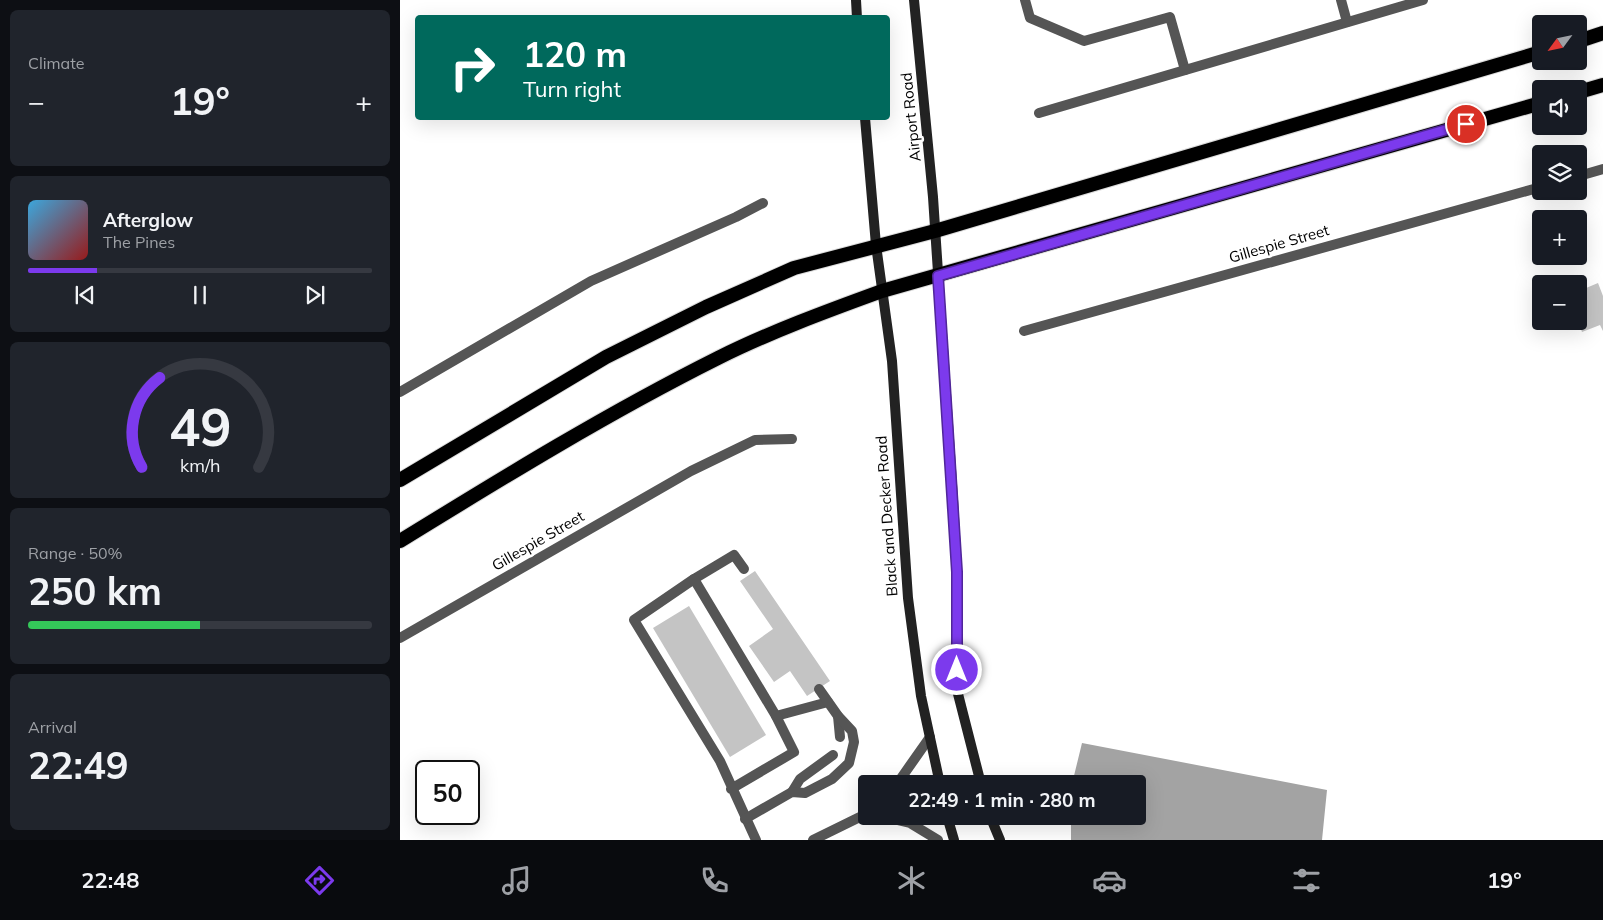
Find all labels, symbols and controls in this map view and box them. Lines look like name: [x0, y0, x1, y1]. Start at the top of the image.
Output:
north arrow: [1532, 15, 1588, 70]
map controls: [1532, 15, 1587, 330]
text: 120 m: [523, 32, 627, 76]
icon: right: [440, 35, 505, 100]
text: Climate: [28, 53, 84, 73]
street label: Airport Road: [896, 72, 925, 162]
text: Turn right: [523, 75, 621, 103]
text: 19°: [170, 77, 230, 125]
button: sound: [1532, 80, 1587, 135]
text: −: [28, 84, 45, 119]
text: +: [355, 84, 372, 119]
pin: [1445, 103, 1487, 145]
icon: arrive: [1452, 110, 1480, 138]
button: layers: [1532, 145, 1587, 200]
text: Afterglow: [103, 208, 193, 232]
button: +: [1532, 210, 1587, 265]
street label: Gillespie Street: [1227, 220, 1331, 267]
text: The Pines: [103, 232, 175, 252]
button: −: [1532, 275, 1587, 330]
icon: previous: [71, 281, 99, 309]
icon: pause: [186, 281, 214, 309]
icon: next: [301, 281, 329, 309]
text: 49: [169, 394, 231, 459]
street label: Black and Decker Road: [871, 435, 902, 597]
text: km/h: [180, 454, 220, 476]
street label: Gillespie Street: [488, 506, 587, 575]
text: Range · 50%: [28, 543, 123, 563]
text: 250 km: [28, 567, 162, 615]
position arrow: [930, 643, 982, 695]
text: Arrival: [28, 717, 77, 737]
text: 22:49: [28, 741, 129, 789]
speed limit sign: 50: [415, 760, 480, 825]
text: 22:49 · 1 min · 280 m: [908, 788, 1096, 812]
icon: directions: [302, 863, 337, 898]
icon: music: [499, 863, 534, 898]
icon: phone: [697, 863, 732, 898]
icon: climate: [894, 863, 929, 898]
icon: car: [1092, 863, 1127, 898]
icon: filters: [1289, 863, 1324, 898]
text: 22:48: [81, 866, 140, 894]
text: 19°: [1487, 866, 1522, 894]

